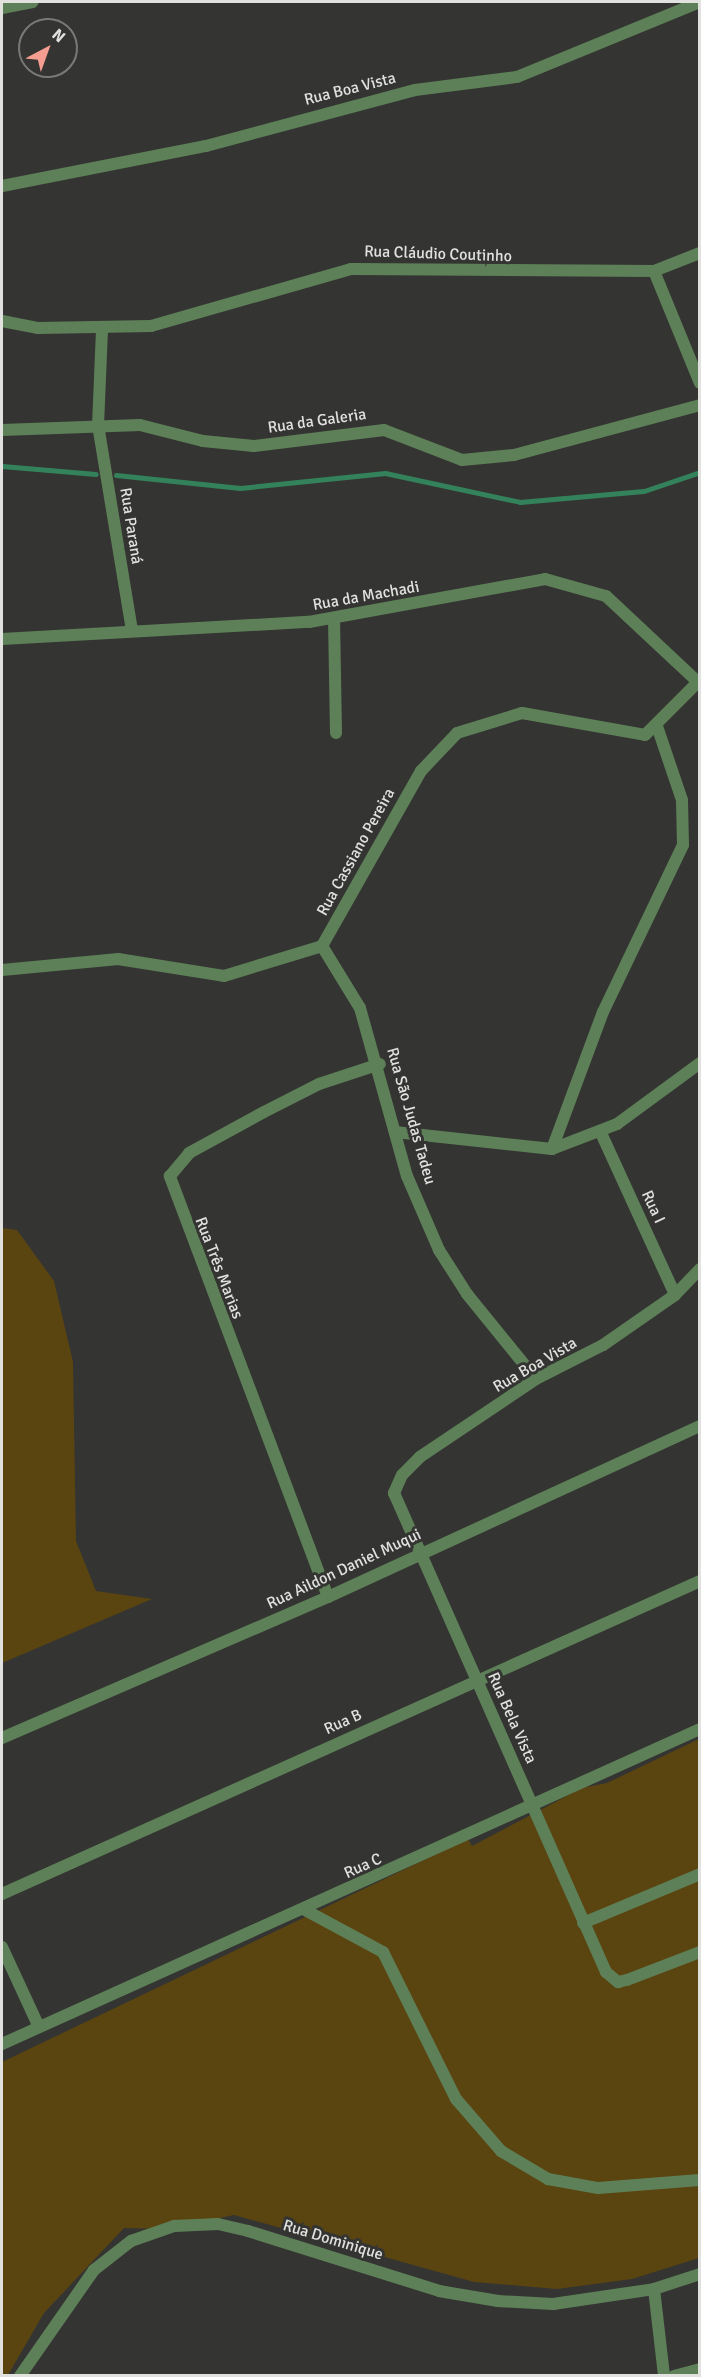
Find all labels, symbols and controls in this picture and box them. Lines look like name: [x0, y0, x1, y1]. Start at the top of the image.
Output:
north arrow: [18, 18, 78, 78]
text: N: [48, 25, 69, 47]
street label: Rua Boa Vista: [302, 68, 398, 110]
street label: Rua Cláudio Coutinho: [364, 242, 512, 266]
street label: Rua da Galeria: [266, 405, 368, 437]
street label: Rua Paraná: [115, 486, 147, 566]
street label: Rua da Machadi: [311, 577, 421, 615]
street label: Rua Cassiano Pereira: [313, 785, 399, 919]
street label: Rua São Judas Tadeu: [382, 1045, 440, 1187]
street label: Rua I: [637, 1187, 669, 1227]
street label: Rua Três Marias: [191, 1214, 247, 1322]
street label: Rua Boa Vista: [490, 1333, 580, 1397]
street label: Rua Aildon Daniel Muqui: [264, 1525, 424, 1613]
street label: Rua Bela Vista: [483, 1669, 541, 1767]
street label: Rua B: [321, 1705, 365, 1739]
street label: Rua C: [341, 1849, 385, 1883]
street label: Rua Dominique: [281, 2216, 385, 2264]

